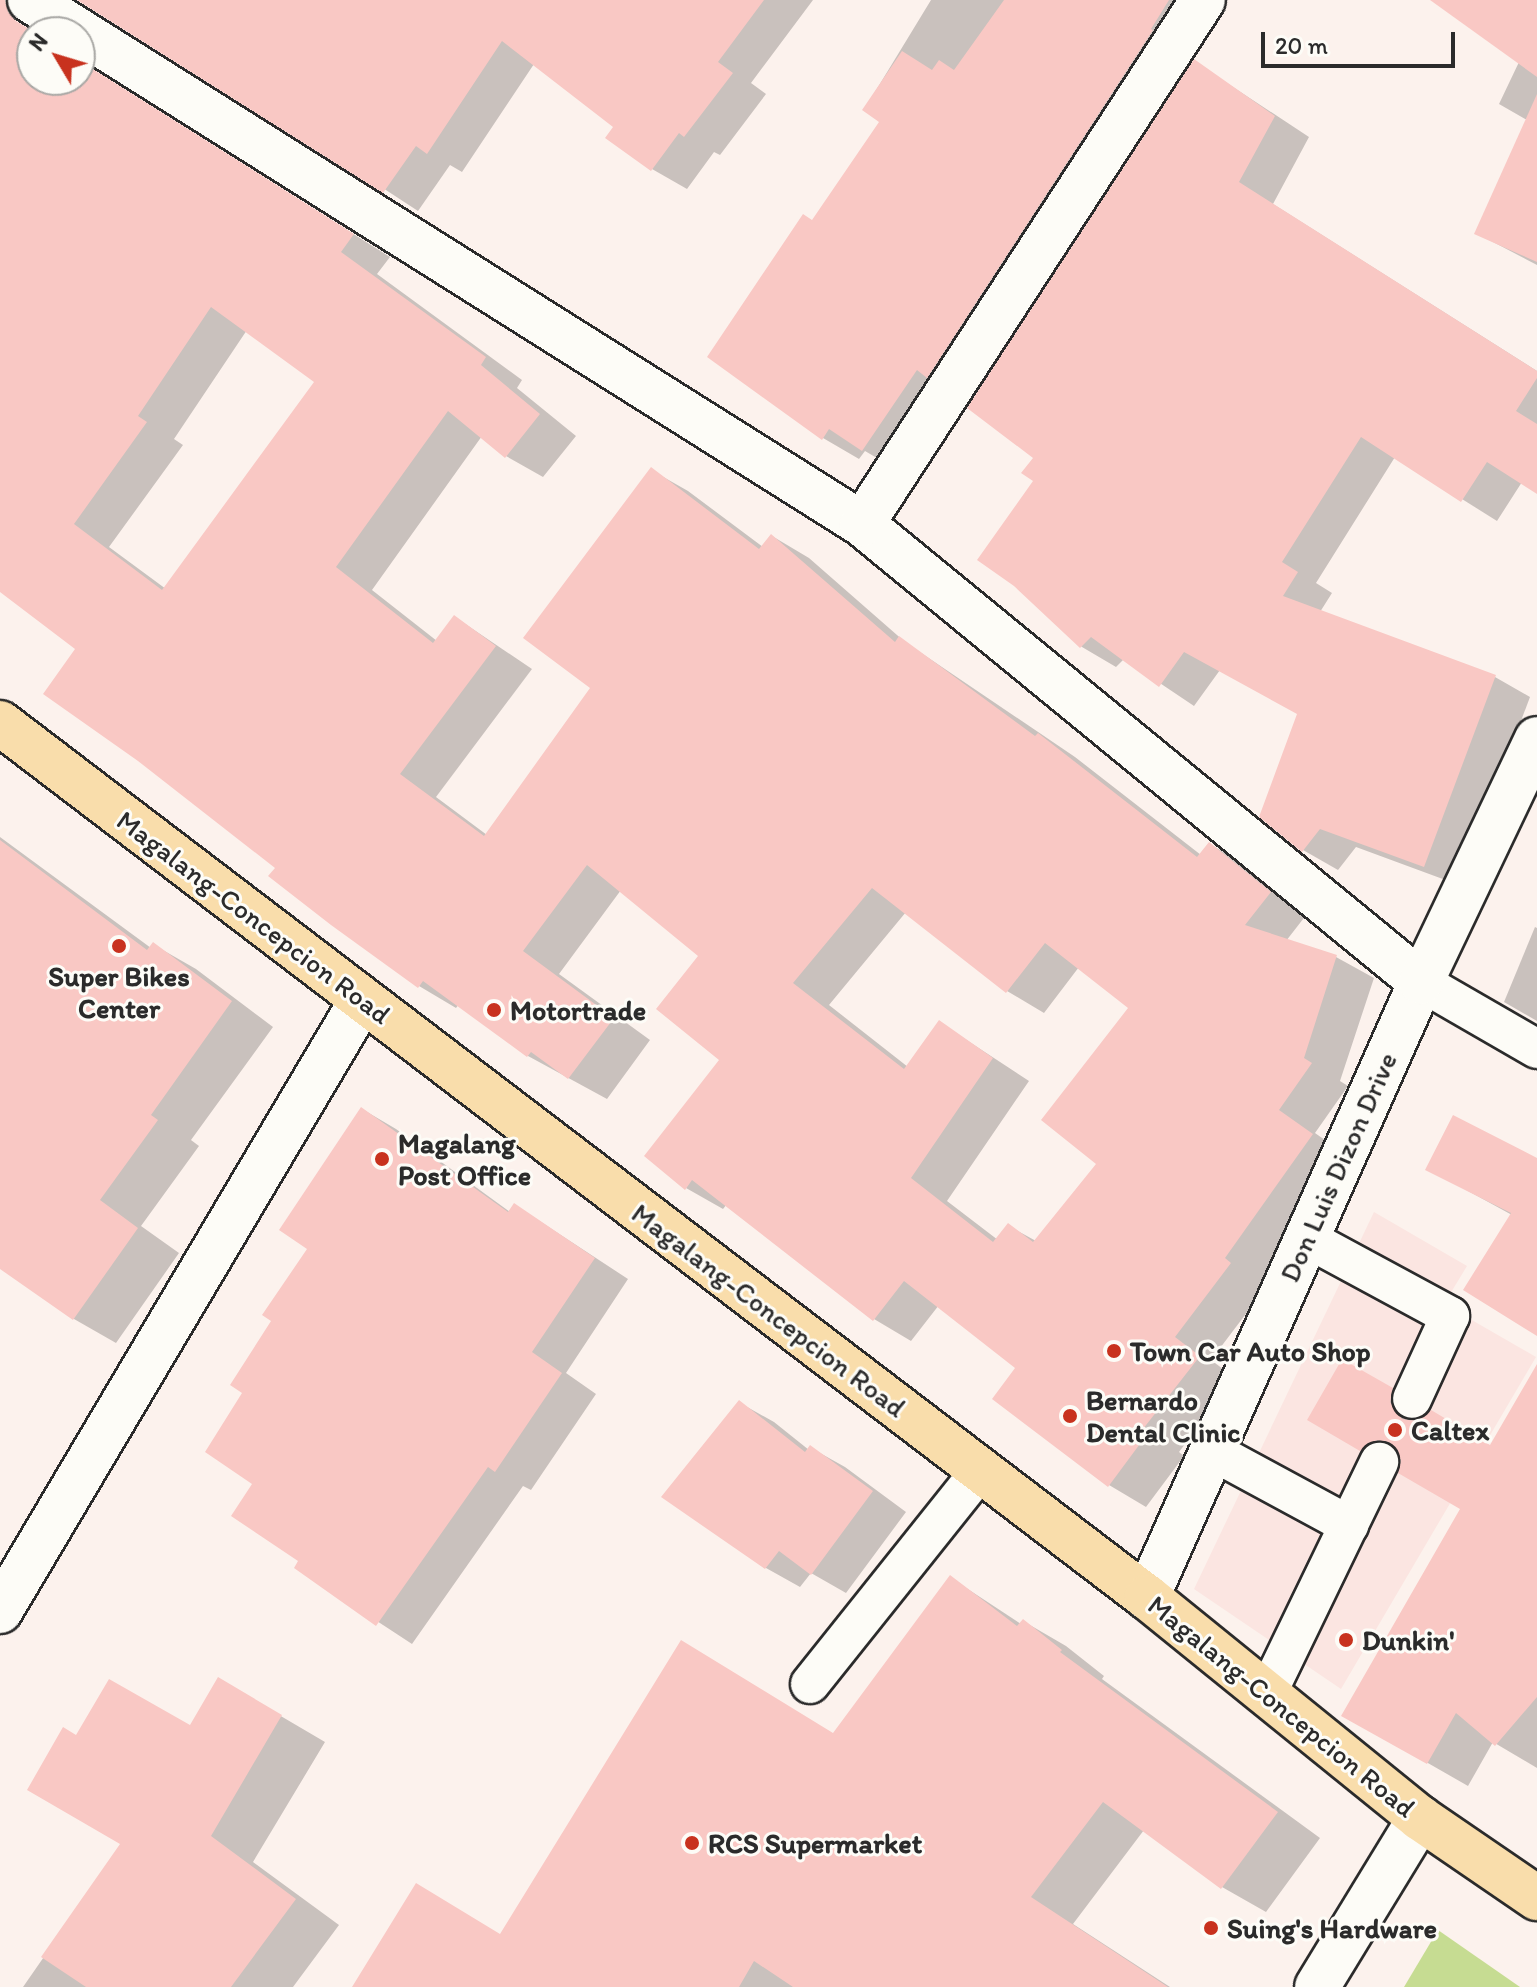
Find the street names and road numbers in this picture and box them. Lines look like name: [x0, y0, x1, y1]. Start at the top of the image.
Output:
street label: Magalang-Concepcion Road: [111, 803, 397, 1031]
street label: Don Luis Dizon Drive: [1272, 1047, 1404, 1287]
street label: Magalang-Concepcion Road: [626, 1196, 912, 1424]
street label: Magalang-Concepcion Road: [1142, 1588, 1422, 1824]

